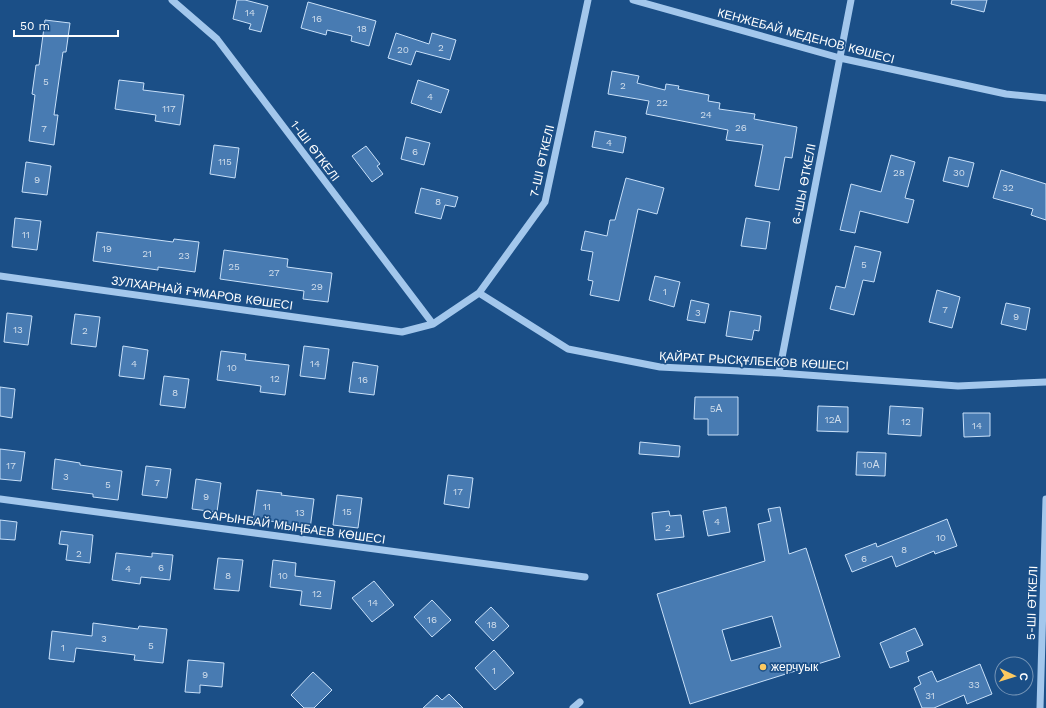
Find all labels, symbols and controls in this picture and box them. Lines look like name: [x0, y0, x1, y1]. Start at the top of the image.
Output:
street label: КЕНЖЕБАЙ МЕДЕНОВ КӨШЕСІ: [716, 5, 896, 66]
house number: 14: [245, 7, 255, 18]
scale bar: [14, 12, 118, 38]
house number: 16: [312, 13, 322, 24]
text: 50 m: [20, 19, 50, 33]
house number: 18: [357, 23, 367, 34]
house number: 2: [438, 42, 444, 53]
house number: 20: [397, 44, 409, 55]
house number: 5: [43, 76, 49, 87]
house number: 2: [620, 80, 626, 91]
house number: 4: [427, 91, 433, 102]
house number: 22: [656, 97, 668, 108]
house number: 117: [162, 103, 176, 114]
house number: 24: [700, 109, 712, 120]
street label: 1-ШІ ӨТКЕЛІ: [288, 118, 342, 184]
house number: 26: [735, 122, 747, 133]
house number: 7: [41, 123, 47, 134]
street label: 7-ШІ ӨТКЕЛІ: [527, 124, 557, 198]
house number: 4: [606, 137, 612, 148]
street label: 6-ШЫ ӨТКЕЛІ: [789, 142, 819, 226]
house number: 6: [412, 146, 418, 157]
house number: 115: [218, 156, 232, 167]
house number: 28: [893, 167, 905, 178]
house number: 30: [953, 167, 965, 178]
house number: 9: [34, 174, 40, 185]
house number: 32: [1002, 182, 1014, 193]
house number: 8: [435, 196, 441, 207]
house number: 11: [22, 229, 30, 240]
house number: 19: [102, 243, 112, 254]
house number: 21: [142, 248, 152, 259]
house number: 23: [178, 250, 190, 261]
house number: 5: [861, 259, 867, 270]
house number: 25: [228, 261, 240, 272]
house number: 27: [268, 267, 280, 278]
street label: ЗУЛХАРНАЙ ҒҰМАРОВ КӨШЕСІ: [110, 272, 294, 313]
house number: 29: [311, 281, 323, 292]
house number: 1: [663, 286, 667, 297]
house number: 7: [942, 304, 948, 315]
house number: 3: [695, 307, 701, 318]
house number: 9: [1013, 311, 1019, 322]
house number: 13: [13, 324, 23, 335]
house number: 2: [82, 325, 88, 336]
street label: ҚАЙРАТ РЫСҚҰЛБЕКОВ КӨШЕСІ: [659, 348, 849, 373]
house number: 4: [131, 358, 137, 369]
house number: 14: [310, 358, 320, 369]
house number: 10: [227, 362, 237, 373]
house number: 12: [270, 373, 280, 384]
house number: 16: [358, 374, 368, 385]
house number: 8: [172, 387, 178, 398]
house number: 5А: [710, 403, 723, 414]
house number: 12А: [825, 414, 842, 425]
house number: 12: [901, 416, 911, 427]
house number: 14: [972, 420, 982, 431]
house number: 10А: [863, 459, 880, 470]
house number: 17: [6, 460, 16, 471]
house number: 3: [63, 471, 69, 482]
house number: 7: [154, 477, 160, 488]
house number: 5: [105, 479, 111, 490]
house number: 17: [453, 486, 463, 497]
house number: 9: [203, 491, 209, 502]
house number: 11: [263, 501, 271, 512]
street label: САРЫНБАЙ МЫҢБАЕВ КӨШЕСІ: [202, 506, 386, 547]
house number: 15: [342, 506, 352, 517]
house number: 13: [295, 507, 305, 518]
house number: 4: [714, 516, 720, 527]
house number: 2: [665, 522, 671, 533]
house number: 10: [936, 532, 946, 543]
house number: 8: [901, 544, 907, 555]
house number: 2: [76, 548, 82, 559]
house number: 6: [861, 553, 867, 564]
house number: 6: [158, 562, 164, 573]
house number: 4: [125, 563, 131, 574]
street label: 5-ШІ ӨТКЕЛІ: [1024, 566, 1040, 640]
house number: 8: [225, 570, 231, 581]
house number: 10: [278, 570, 288, 581]
house number: 12: [312, 588, 322, 599]
house number: 14: [368, 597, 378, 608]
house number: 16: [427, 614, 437, 625]
house number: 18: [487, 619, 497, 630]
house number: 3: [101, 633, 107, 644]
house number: 5: [148, 640, 154, 651]
house number: 1: [61, 642, 65, 653]
north arrow: [994, 656, 1034, 696]
place label: жерчуык: [771, 660, 819, 674]
marker: жерчуык: [758, 662, 768, 672]
house number: 1: [492, 665, 496, 676]
house number: 9: [202, 669, 208, 680]
text: С: [1017, 672, 1030, 681]
house number: 33: [968, 679, 980, 690]
house number: 31: [925, 690, 935, 701]

